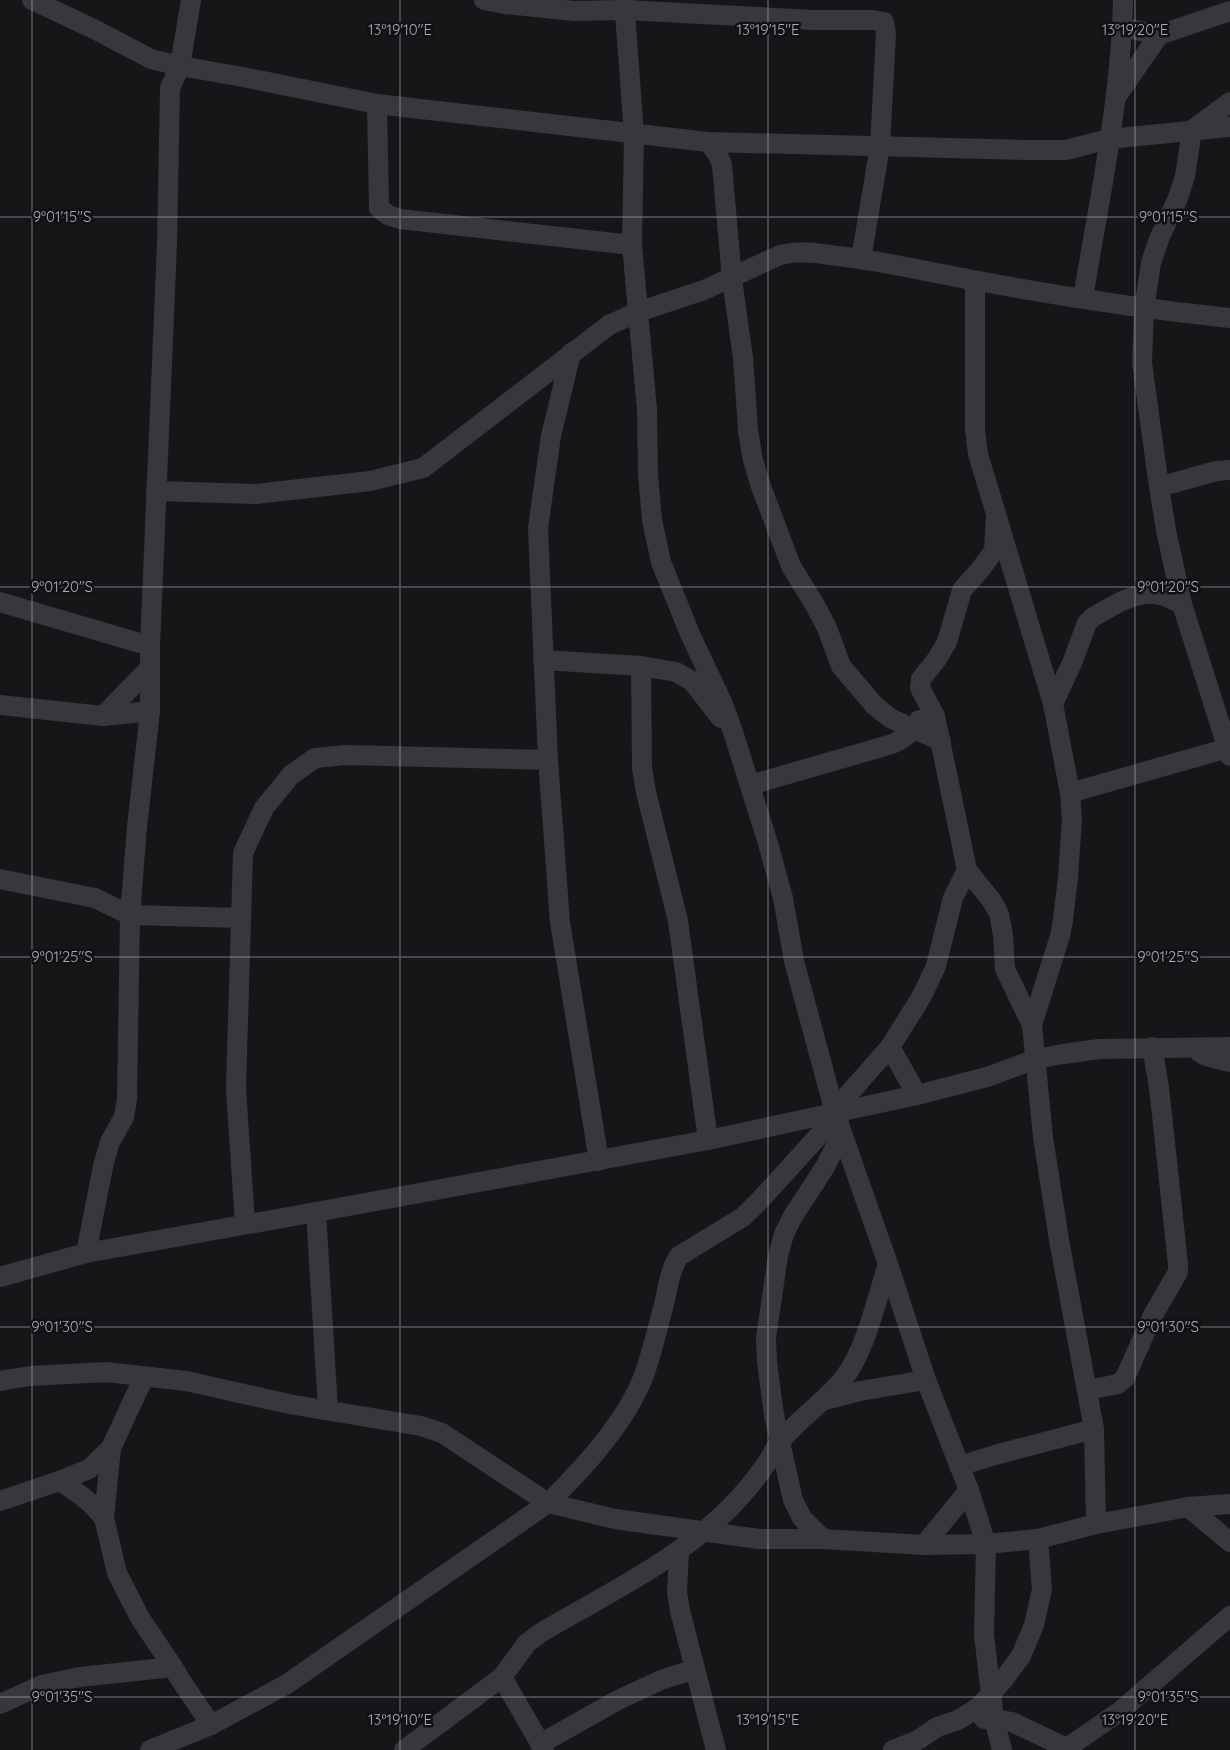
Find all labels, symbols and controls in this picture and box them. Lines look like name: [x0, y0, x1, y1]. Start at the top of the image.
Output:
text: 13°19'10"E: [368, 20, 432, 39]
text: 13°19'15"E: [736, 20, 800, 39]
text: 13°19'20"E: [1102, 20, 1168, 39]
text: 9°01'15"S: [33, 207, 91, 226]
text: 9°01'15"S: [1139, 207, 1197, 226]
text: 9°01'20"S: [31, 577, 93, 596]
text: 9°01'20"S: [1137, 577, 1199, 596]
text: 9°01'25"S: [31, 947, 93, 966]
text: 9°01'25"S: [1137, 947, 1199, 966]
text: 9°01'30"S: [31, 1317, 93, 1336]
text: 9°01'30"S: [1137, 1317, 1199, 1336]
text: 9°01'35"S: [32, 1687, 92, 1706]
text: 9°01'35"S: [1138, 1687, 1198, 1706]
text: 13°19'10"E: [368, 1710, 432, 1729]
text: 13°19'15"E: [736, 1710, 800, 1729]
text: 13°19'20"E: [1102, 1710, 1168, 1729]

